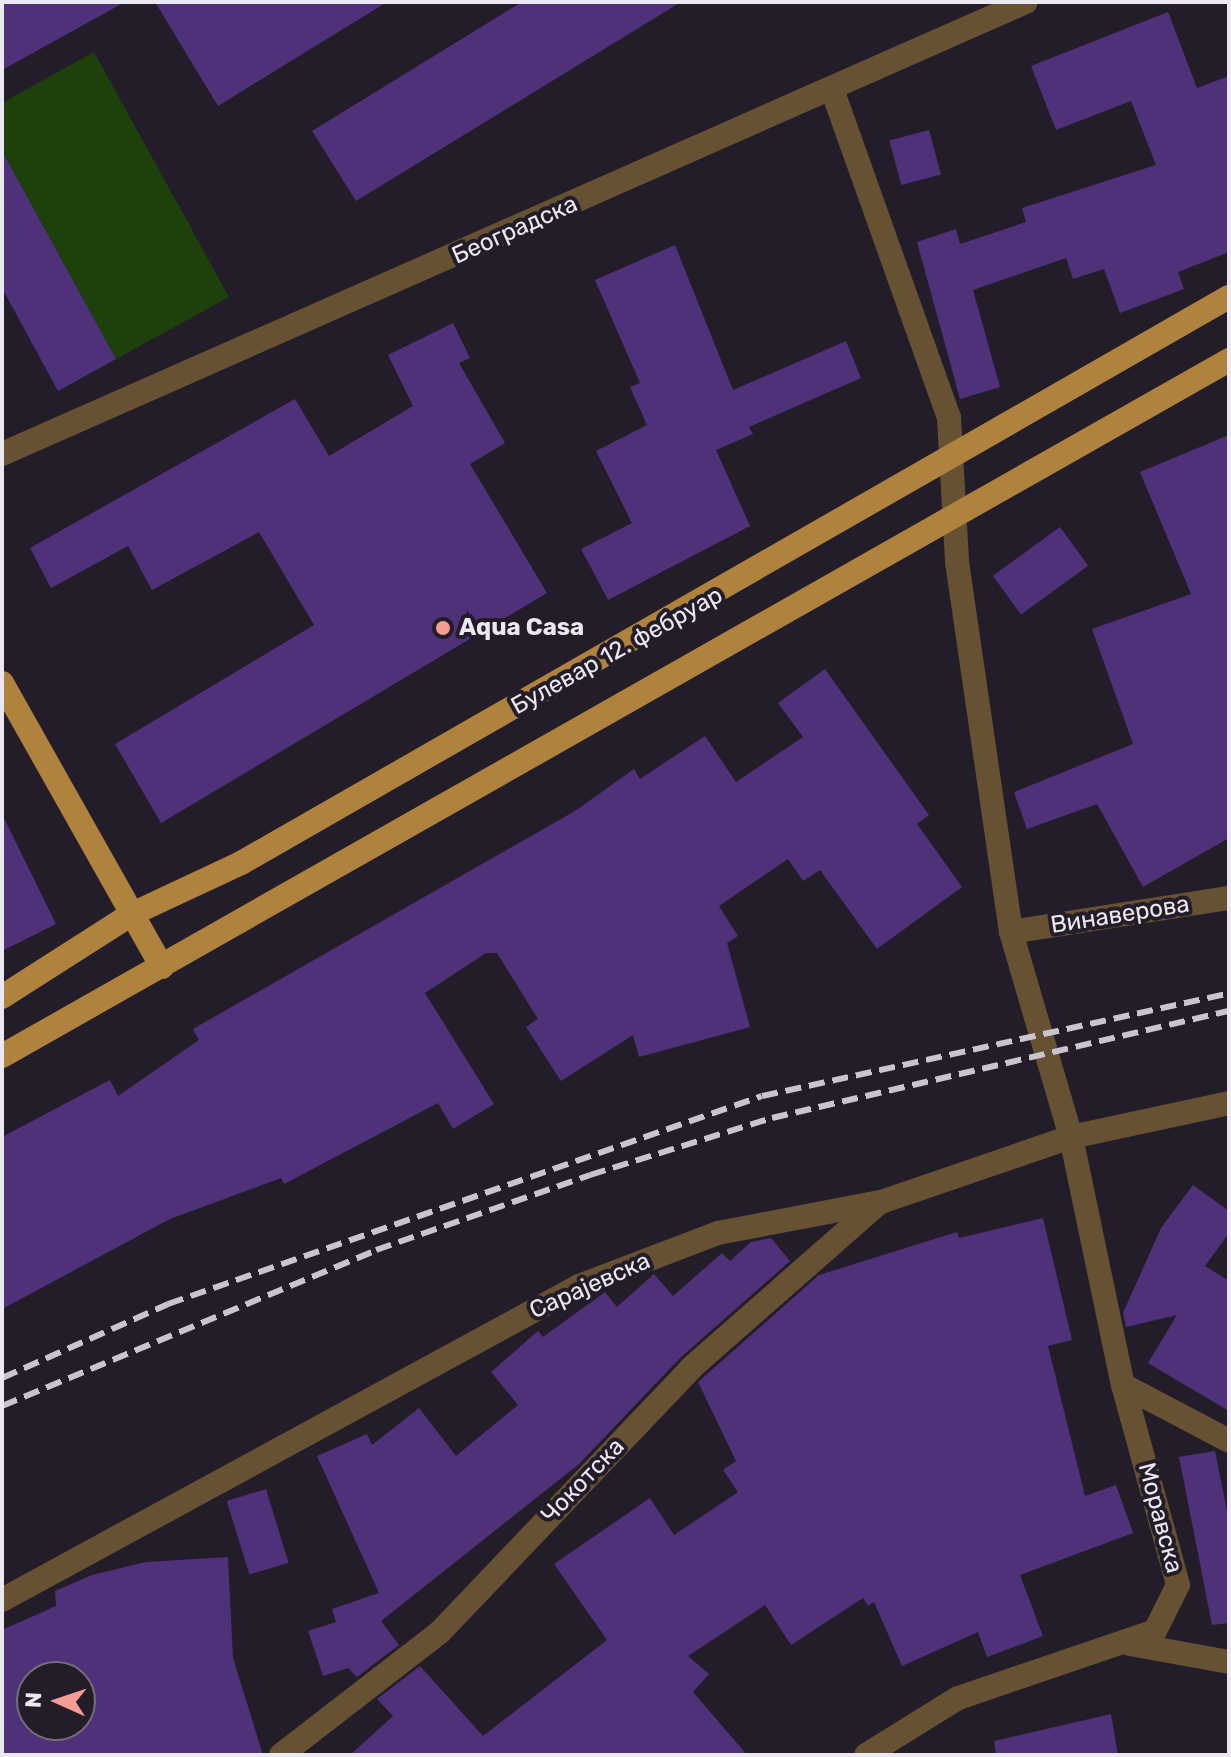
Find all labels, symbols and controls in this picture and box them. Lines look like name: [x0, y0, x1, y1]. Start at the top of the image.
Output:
street label: Београдска: [448, 190, 582, 270]
street label: Булевар 12. фебруар: [506, 581, 728, 721]
place label: Aqua Casa: [459, 614, 584, 642]
marker: Aqua Casa: [434, 619, 452, 637]
street label: Винаверова: [1049, 890, 1191, 940]
street label: Сарајевска: [525, 1247, 655, 1325]
street label: Чокотска: [535, 1432, 631, 1530]
street label: Моравска: [1131, 1460, 1189, 1576]
north arrow: [16, 1661, 96, 1741]
text: N: [20, 1691, 47, 1708]

